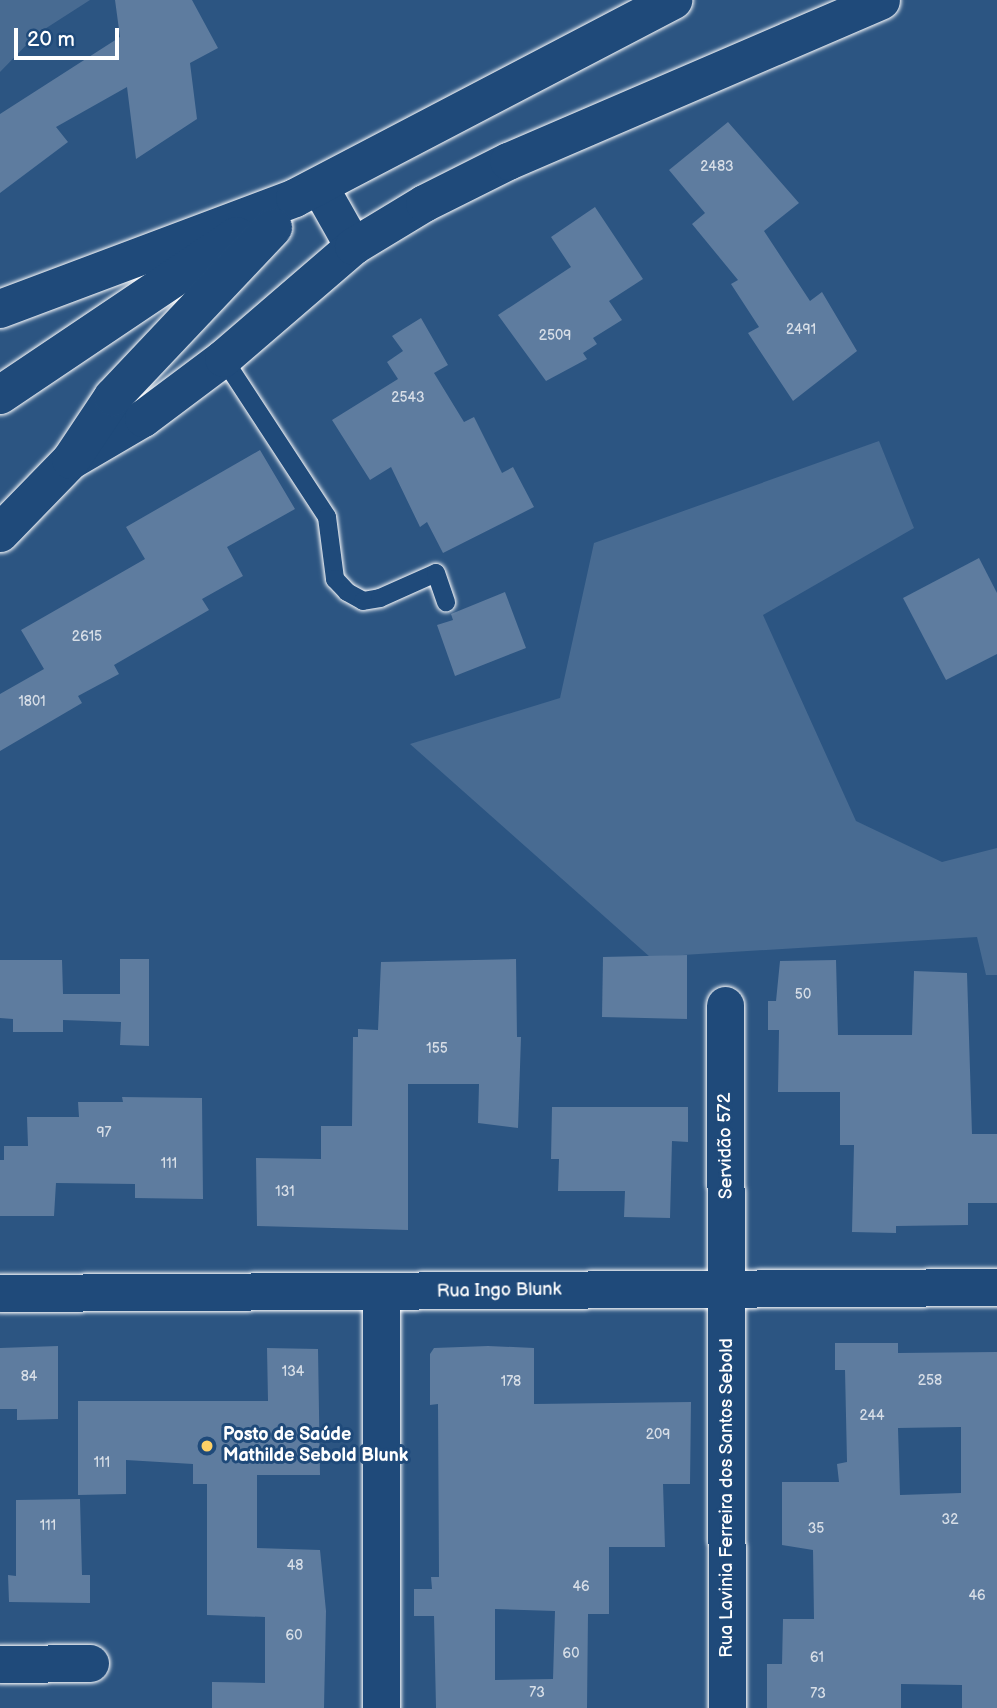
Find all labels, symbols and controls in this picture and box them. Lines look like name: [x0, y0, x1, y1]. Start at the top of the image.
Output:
scale bar: [18, 14, 122, 58]
text: 20 m: [27, 27, 75, 52]
house number: 2483: [700, 159, 734, 175]
house number: 2491: [786, 322, 816, 338]
house number: 2509: [539, 328, 571, 344]
house number: 2543: [391, 390, 425, 406]
house number: 2615: [72, 629, 102, 645]
house number: 1801: [18, 694, 46, 710]
house number: 50: [795, 987, 811, 1003]
house number: 155: [426, 1041, 448, 1057]
street label: Servidão 572: [714, 1093, 738, 1199]
house number: 97: [97, 1125, 111, 1141]
house number: 111: [161, 1156, 177, 1172]
house number: 131: [275, 1184, 295, 1200]
street label: Rua Ingo Blunk: [437, 1279, 561, 1303]
street label: Rua Lavinia Ferreira dos Santos Sebold: [716, 1338, 738, 1658]
house number: 134: [282, 1364, 304, 1380]
house number: 84: [21, 1369, 37, 1385]
house number: 258: [918, 1373, 942, 1389]
house number: 178: [501, 1374, 521, 1390]
house number: 244: [859, 1408, 885, 1424]
place label: Posto de Saúde Mathilde Sebold Blunk: [223, 1425, 408, 1468]
house number: 209: [646, 1427, 670, 1443]
marker: Posto de Saúde Mathilde Sebold Blunk: [197, 1436, 217, 1456]
house number: 111: [94, 1455, 110, 1471]
house number: 32: [942, 1512, 958, 1528]
house number: 111: [40, 1518, 56, 1534]
house number: 35: [808, 1521, 824, 1537]
house number: 48: [287, 1558, 303, 1574]
house number: 46: [572, 1579, 590, 1595]
house number: 46: [968, 1588, 986, 1604]
house number: 60: [286, 1628, 302, 1644]
house number: 60: [563, 1646, 579, 1662]
house number: 61: [810, 1650, 824, 1666]
house number: 73: [529, 1685, 545, 1701]
house number: 73: [810, 1686, 826, 1702]

